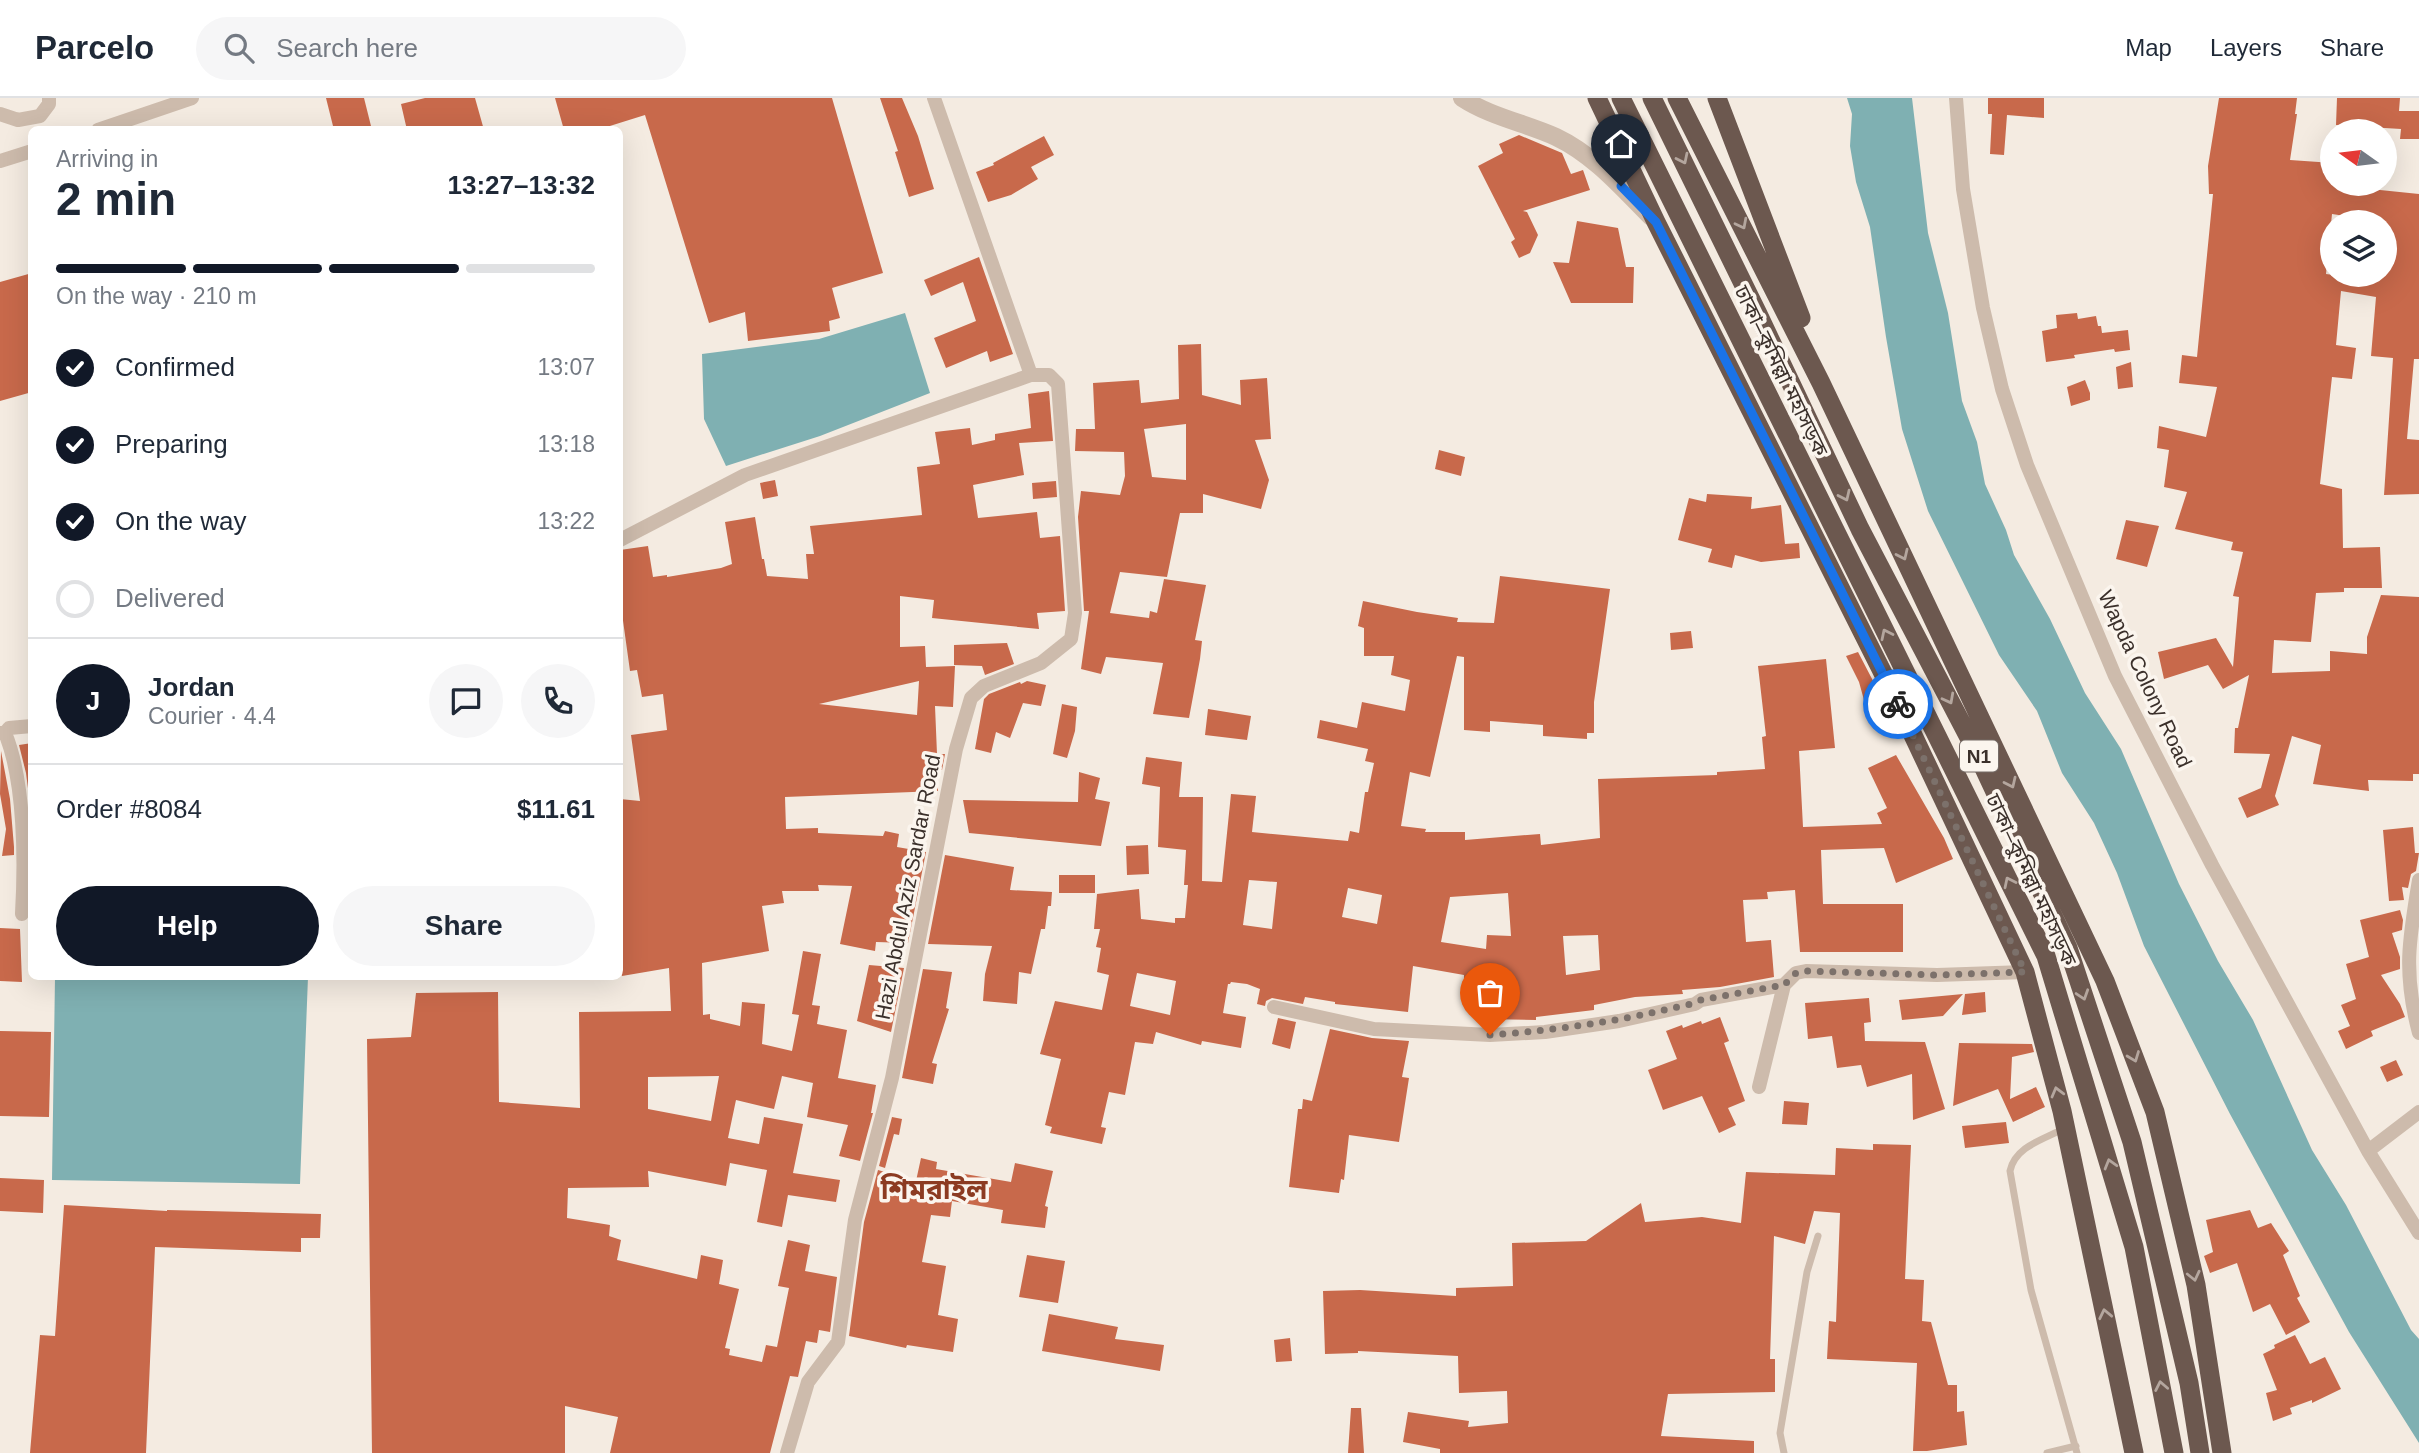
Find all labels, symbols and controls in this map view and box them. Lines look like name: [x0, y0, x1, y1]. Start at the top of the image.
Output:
search box: [196, 17, 686, 80]
text: Parcelo: [35, 29, 154, 66]
icon: search: [220, 29, 258, 67]
text: Search here: [276, 33, 418, 63]
text: Map: [2125, 34, 2172, 61]
text: Layers: [2210, 34, 2282, 61]
text: Share: [2320, 34, 2384, 61]
pin: [1591, 114, 1651, 186]
north arrow: [2320, 119, 2398, 196]
map controls: [2320, 119, 2397, 287]
icon: home: [1602, 125, 1640, 163]
text: Arriving in: [56, 146, 158, 172]
one-way arrow: [1674, 152, 1688, 164]
text: 13:27–13:32: [448, 170, 595, 200]
text: 2 min: [56, 173, 176, 225]
button: layers: [2320, 210, 2397, 287]
one-way arrow: [1734, 217, 1748, 229]
street label: ঢাকা–কুমিল্লা মহাসড়ক: [1729, 281, 1833, 461]
text: On the way · 210 m: [56, 283, 257, 309]
icon: check: [56, 349, 94, 387]
text: Confirmed: [115, 352, 235, 382]
text: 13:07: [537, 354, 595, 380]
icon: check: [56, 426, 94, 464]
text: Preparing: [115, 429, 228, 459]
text: 13:18: [537, 431, 595, 457]
one-way arrow: [1836, 489, 1850, 502]
icon: check: [56, 503, 94, 541]
text: On the way: [115, 506, 247, 536]
text: 13:22: [537, 508, 595, 534]
one-way arrow: [1895, 548, 1909, 560]
text: Delivered: [115, 583, 225, 613]
street label: Wapda Colony Road: [2094, 586, 2197, 771]
one-way arrow: [1881, 629, 1895, 641]
button: chat: [429, 664, 503, 738]
button: phone: [521, 664, 595, 738]
courier: [1863, 669, 1933, 739]
text: Jordan: [148, 672, 235, 702]
icon: bike: [1879, 685, 1917, 723]
text: J: [86, 686, 100, 716]
one-way arrow: [1941, 691, 1954, 704]
text: Courier · 4.4: [148, 703, 276, 729]
road number: N1: [1960, 740, 1998, 772]
street label: Hazi Abdul Aziz Sardar Road: [870, 752, 945, 1021]
one-way arrow: [2003, 775, 2017, 788]
street label: ঢাকা–কুমিল্লা মহাসড়ক: [1980, 789, 2082, 971]
text: Order #8084: [56, 794, 202, 824]
text: $11.61: [517, 794, 595, 824]
one-way arrow: [2003, 877, 2017, 889]
button: Help: [56, 886, 319, 966]
button: Share: [333, 886, 595, 966]
pin: [1460, 963, 1520, 1035]
icon: bag: [1471, 974, 1509, 1012]
one-way arrow: [2075, 988, 2089, 1000]
one-way arrow: [2126, 1050, 2140, 1062]
one-way arrow: [2051, 1086, 2065, 1098]
one-way arrow: [2104, 1159, 2119, 1171]
district label: শিমরাইল: [880, 1173, 988, 1205]
one-way arrow: [2186, 1270, 2200, 1282]
one-way arrow: [2098, 1308, 2113, 1320]
one-way arrow: [2155, 1380, 2170, 1392]

